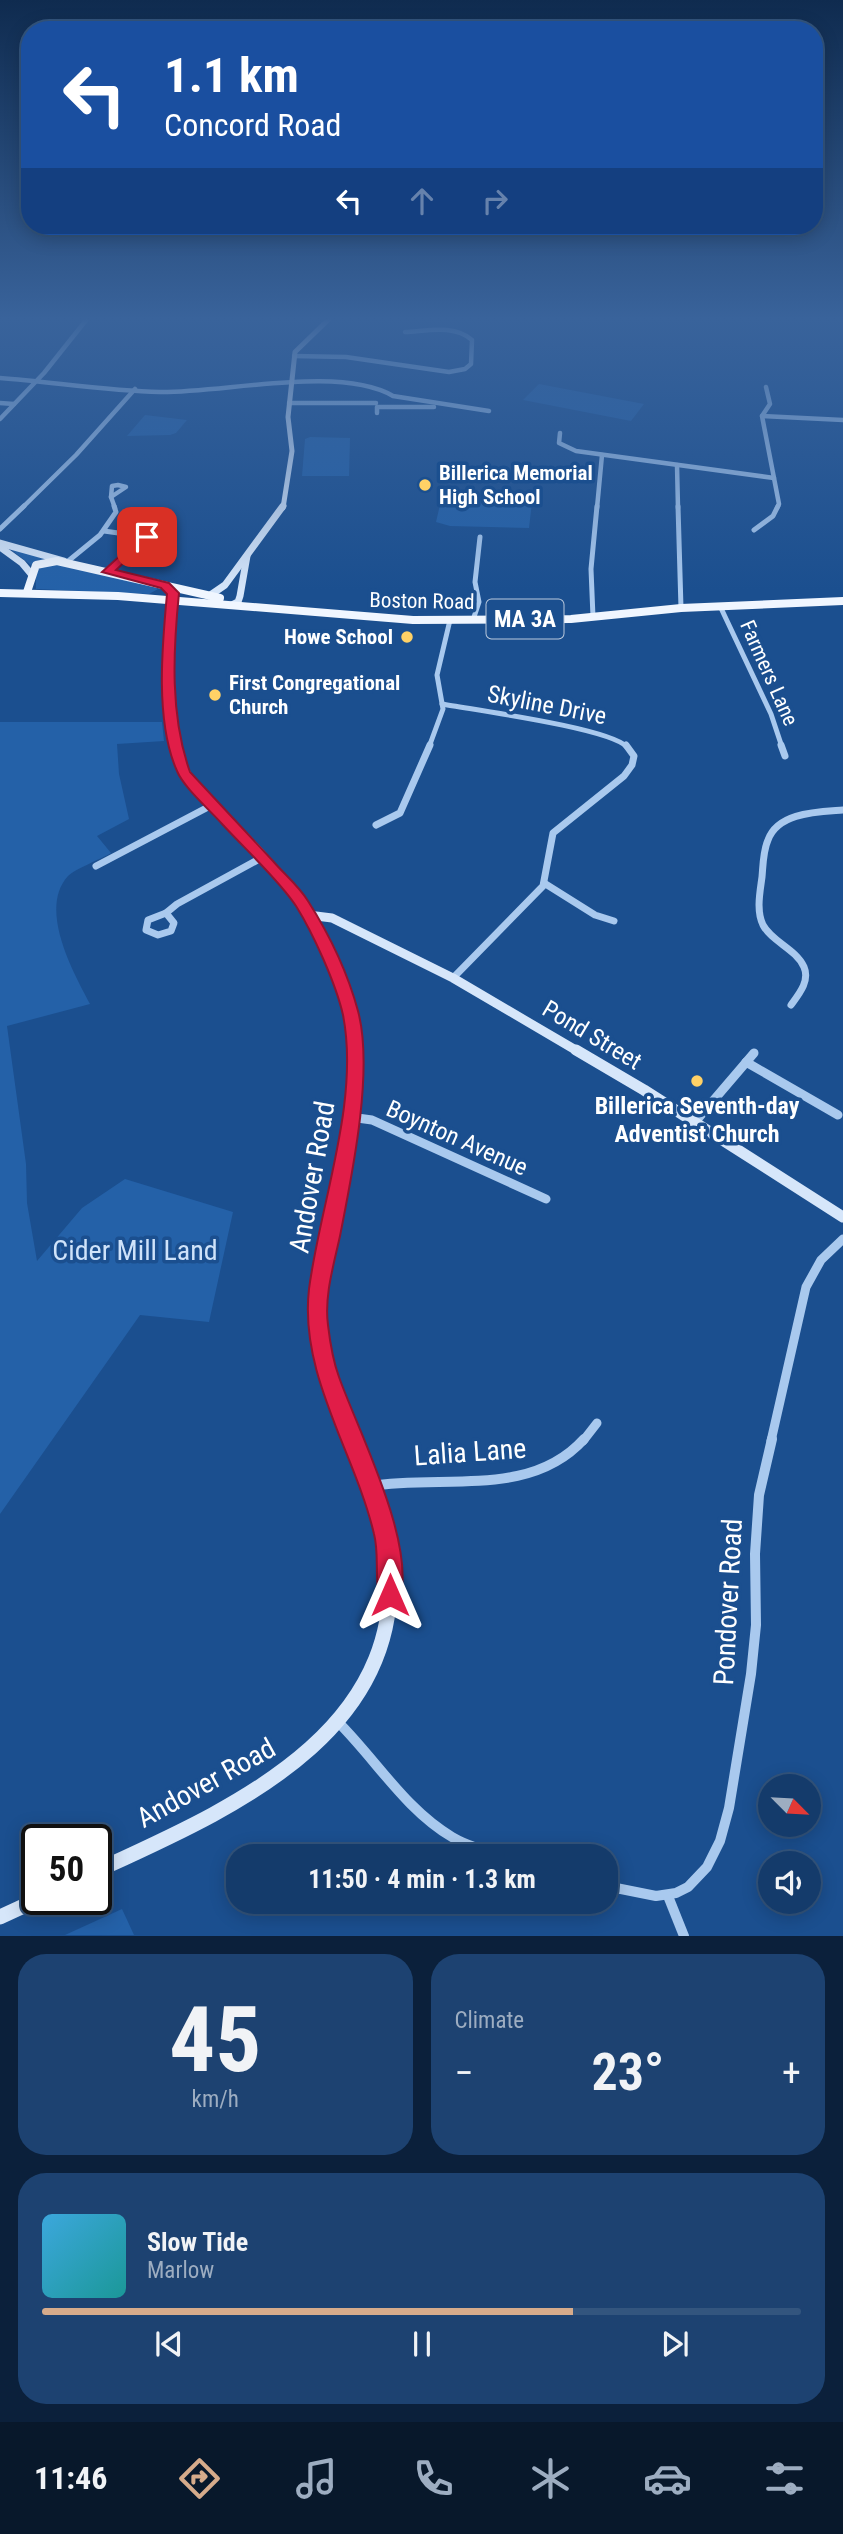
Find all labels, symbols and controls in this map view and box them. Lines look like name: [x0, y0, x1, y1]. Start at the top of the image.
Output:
text: 1.1 km: [164, 47, 299, 104]
icon: left: [49, 49, 140, 140]
text: Concord Road: [164, 106, 341, 144]
icon: left: [330, 182, 368, 220]
icon: ahead: [403, 182, 441, 220]
icon: right: [476, 182, 514, 220]
place label: Billerica Memorial High School: [439, 461, 593, 509]
marker: Billerica Memorial High School: [417, 477, 433, 493]
pin: [117, 507, 177, 567]
icon: arrive: [128, 518, 166, 556]
street label: Boston Road: [369, 588, 475, 614]
road number: MA 3A: [486, 600, 564, 638]
street label: Farmers Lane: [735, 617, 803, 730]
place label: Howe School: [284, 625, 393, 649]
marker: Howe School: [399, 629, 415, 645]
place label: First Congregational Church: [229, 671, 400, 719]
street label: Skyline Drive: [485, 680, 609, 730]
marker: First Congregational Church: [207, 687, 223, 703]
street label: Pond Street: [537, 995, 647, 1075]
marker: Billerica Seventh-day Adventist Church: [689, 1073, 705, 1089]
place label: Billerica Seventh-day Adventist Church: [595, 1092, 800, 1148]
street label: Boynton Avenue: [382, 1094, 532, 1182]
street label: Andover Road: [282, 1099, 342, 1255]
park label: Cider Mill Land: [52, 1234, 218, 1267]
street label: Lalia Lane: [413, 1432, 527, 1472]
street label: Pondover Road: [707, 1518, 749, 1686]
position arrow: [353, 1558, 427, 1632]
street label: Andover Road: [131, 1731, 281, 1835]
north arrow: [758, 1774, 821, 1838]
map controls: [758, 1774, 821, 1914]
speed limit sign: 50: [21, 1824, 112, 1915]
button: sound: [758, 1851, 821, 1914]
text: 11:50 · 4 min · 1.3 km: [308, 1864, 536, 1894]
text: 45: [169, 1987, 261, 2093]
text: Climate: [455, 2007, 524, 2034]
text: 23°: [591, 2042, 664, 2103]
text: −: [455, 2051, 474, 2095]
text: +: [782, 2051, 801, 2095]
text: km/h: [192, 2086, 239, 2113]
text: Slow Tide: [147, 2227, 248, 2257]
text: Marlow: [147, 2257, 214, 2284]
icon: previous: [150, 2325, 188, 2363]
icon: pause: [403, 2325, 441, 2363]
icon: next: [656, 2325, 694, 2363]
icon: directions: [175, 2454, 224, 2503]
icon: music: [292, 2454, 341, 2503]
icon: phone: [409, 2454, 458, 2503]
icon: climate: [526, 2454, 575, 2503]
icon: car: [643, 2454, 692, 2503]
icon: filters: [760, 2454, 809, 2503]
text: 11:46: [34, 2459, 107, 2497]

